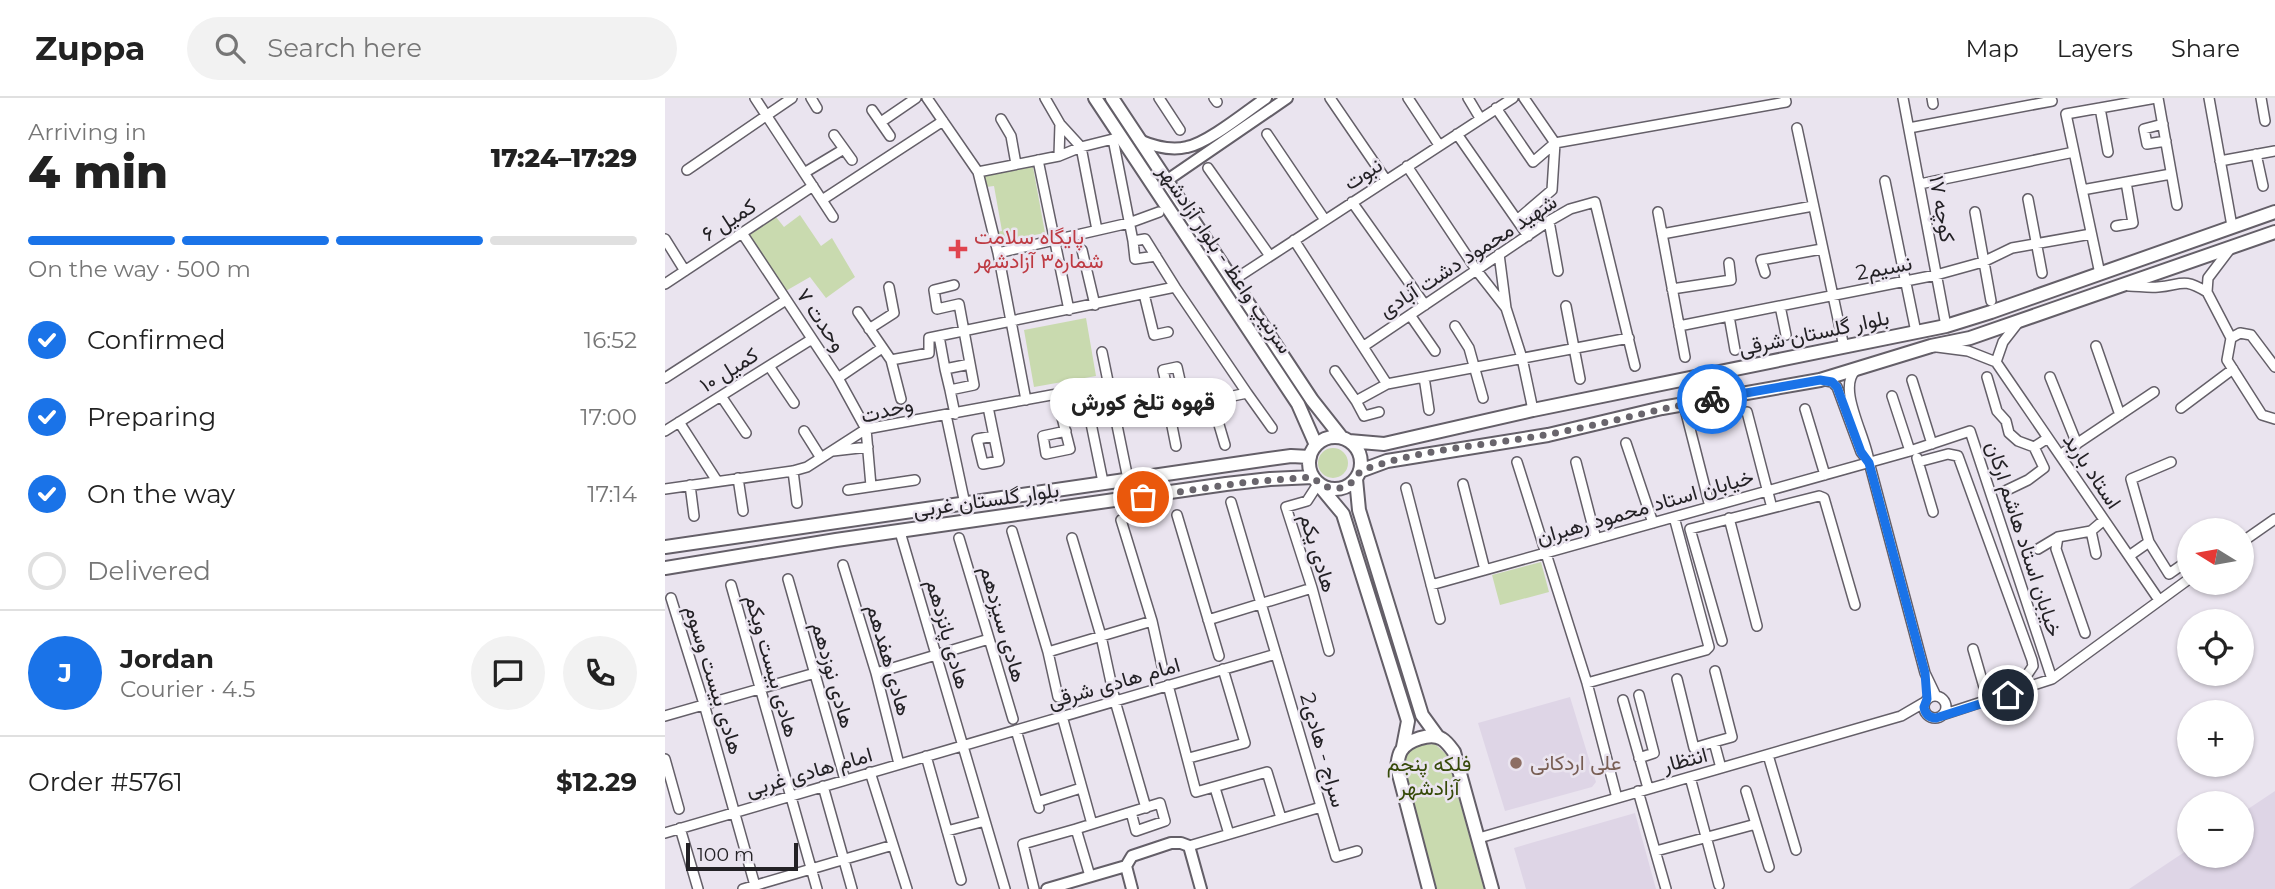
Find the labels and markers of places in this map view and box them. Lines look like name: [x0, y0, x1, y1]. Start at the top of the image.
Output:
place label: پایگاه سلامت شماره۳ آزادشهر: [973, 224, 1103, 274]
marker: پایگاه سلامت شماره۳ آزادشهر: [948, 239, 968, 259]
callout: قهوه تلخ کورش: [1050, 378, 1236, 427]
pin: [1113, 467, 1173, 527]
pin: [1978, 665, 2038, 725]
place label: علی اردکانی: [1530, 750, 1621, 776]
marker: علی اردکانی: [1508, 755, 1524, 771]

